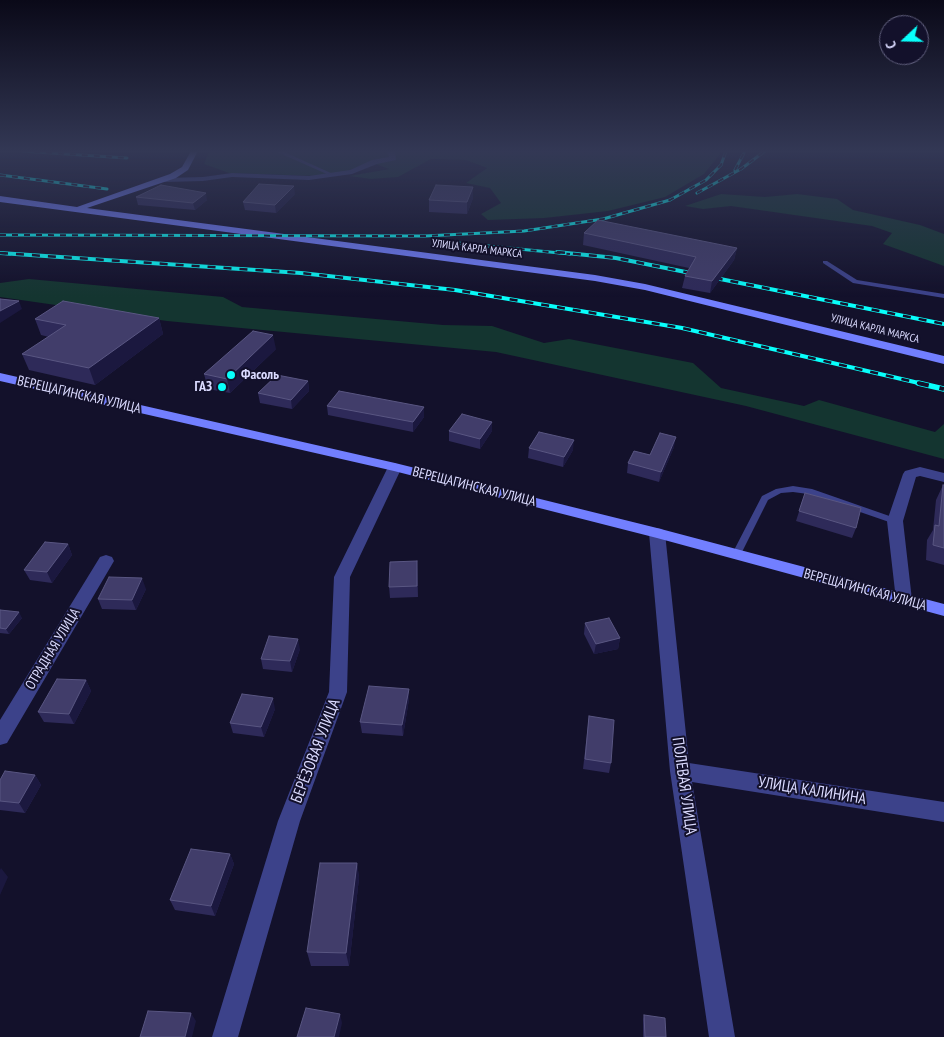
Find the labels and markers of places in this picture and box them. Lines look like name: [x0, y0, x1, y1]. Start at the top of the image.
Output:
place label: Фасоль: [241, 367, 279, 383]
marker: Фасоль: [225, 369, 237, 381]
place label: ГАЗ: [195, 379, 212, 395]
marker: ГАЗ: [216, 381, 228, 393]

